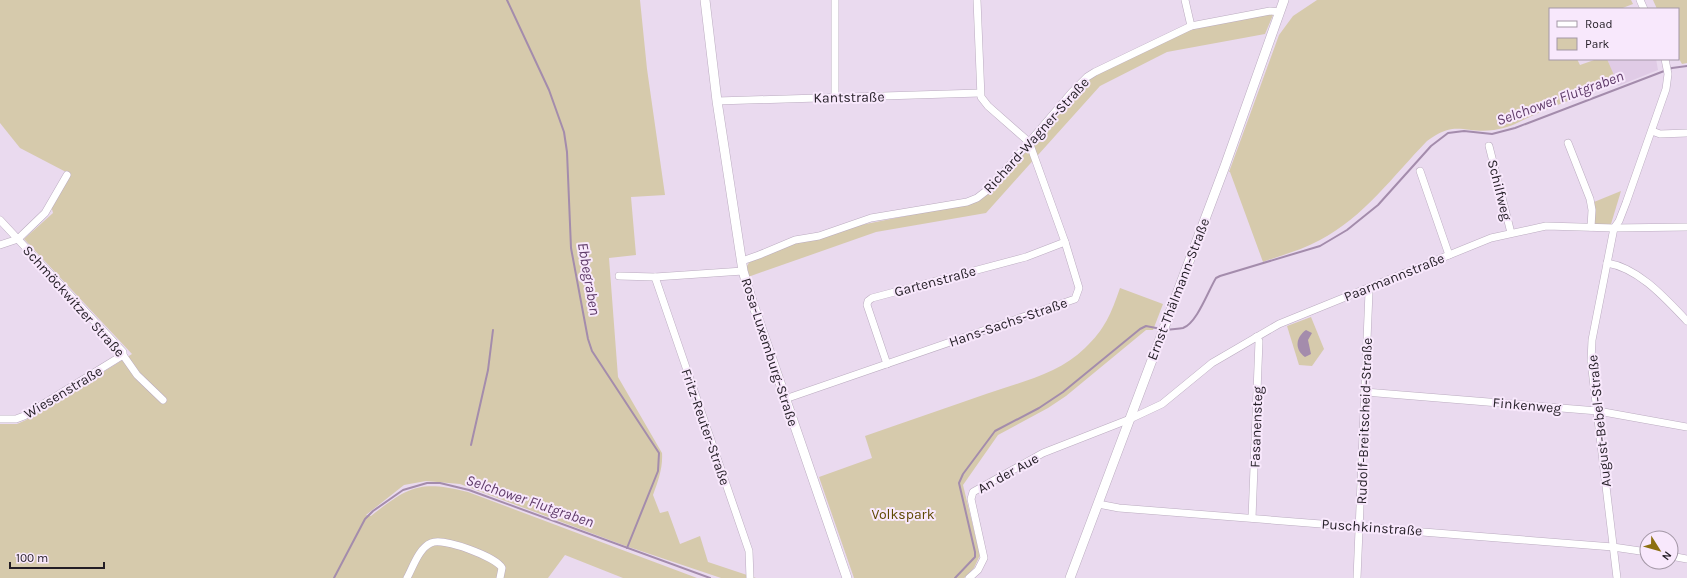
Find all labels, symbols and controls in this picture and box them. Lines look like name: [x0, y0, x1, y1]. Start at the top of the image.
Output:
legend: [1549, 8, 1679, 60]
text: Road: [1585, 17, 1613, 31]
text: Park: [1585, 37, 1610, 51]
water label: Selchower Flutgraben: [1494, 67, 1626, 129]
street label: Richard-Wagner-Straße: [980, 74, 1093, 197]
street label: Kantstraße: [813, 88, 885, 107]
street label: Schilfweg: [1484, 158, 1515, 222]
street label: Ernst-Thälmann-Straße: [1144, 216, 1213, 363]
water label: Ebbegraben: [574, 241, 604, 317]
street label: Schmöckwitzer Straße: [19, 242, 128, 361]
street label: Paarmannstraße: [1341, 250, 1447, 305]
street label: Gartenstraße: [892, 262, 978, 301]
street label: Rosa-Luxemburg-Straße: [737, 276, 802, 429]
street label: Hans-Sachs-Straße: [947, 294, 1070, 351]
street label: Rudolf-Breitscheid-Straße: [1353, 337, 1376, 505]
street label: August-Bebel-Straße: [1584, 354, 1615, 488]
street label: Wiesenstraße: [21, 362, 105, 422]
street label: Fritz-Reuter-Straße: [678, 367, 733, 488]
street label: Fasanensteg: [1247, 386, 1266, 468]
street label: Finkenweg: [1492, 394, 1562, 417]
street label: An der Aue: [975, 450, 1042, 497]
water label: Selchower Flutgraben: [464, 471, 596, 531]
park label: Volkspark: [871, 506, 935, 523]
street label: Puschkinstraße: [1321, 515, 1423, 539]
north arrow: [1639, 530, 1679, 570]
scale bar: [10, 544, 104, 570]
text: N: [1659, 549, 1674, 563]
text: 100 m: [16, 551, 48, 565]

